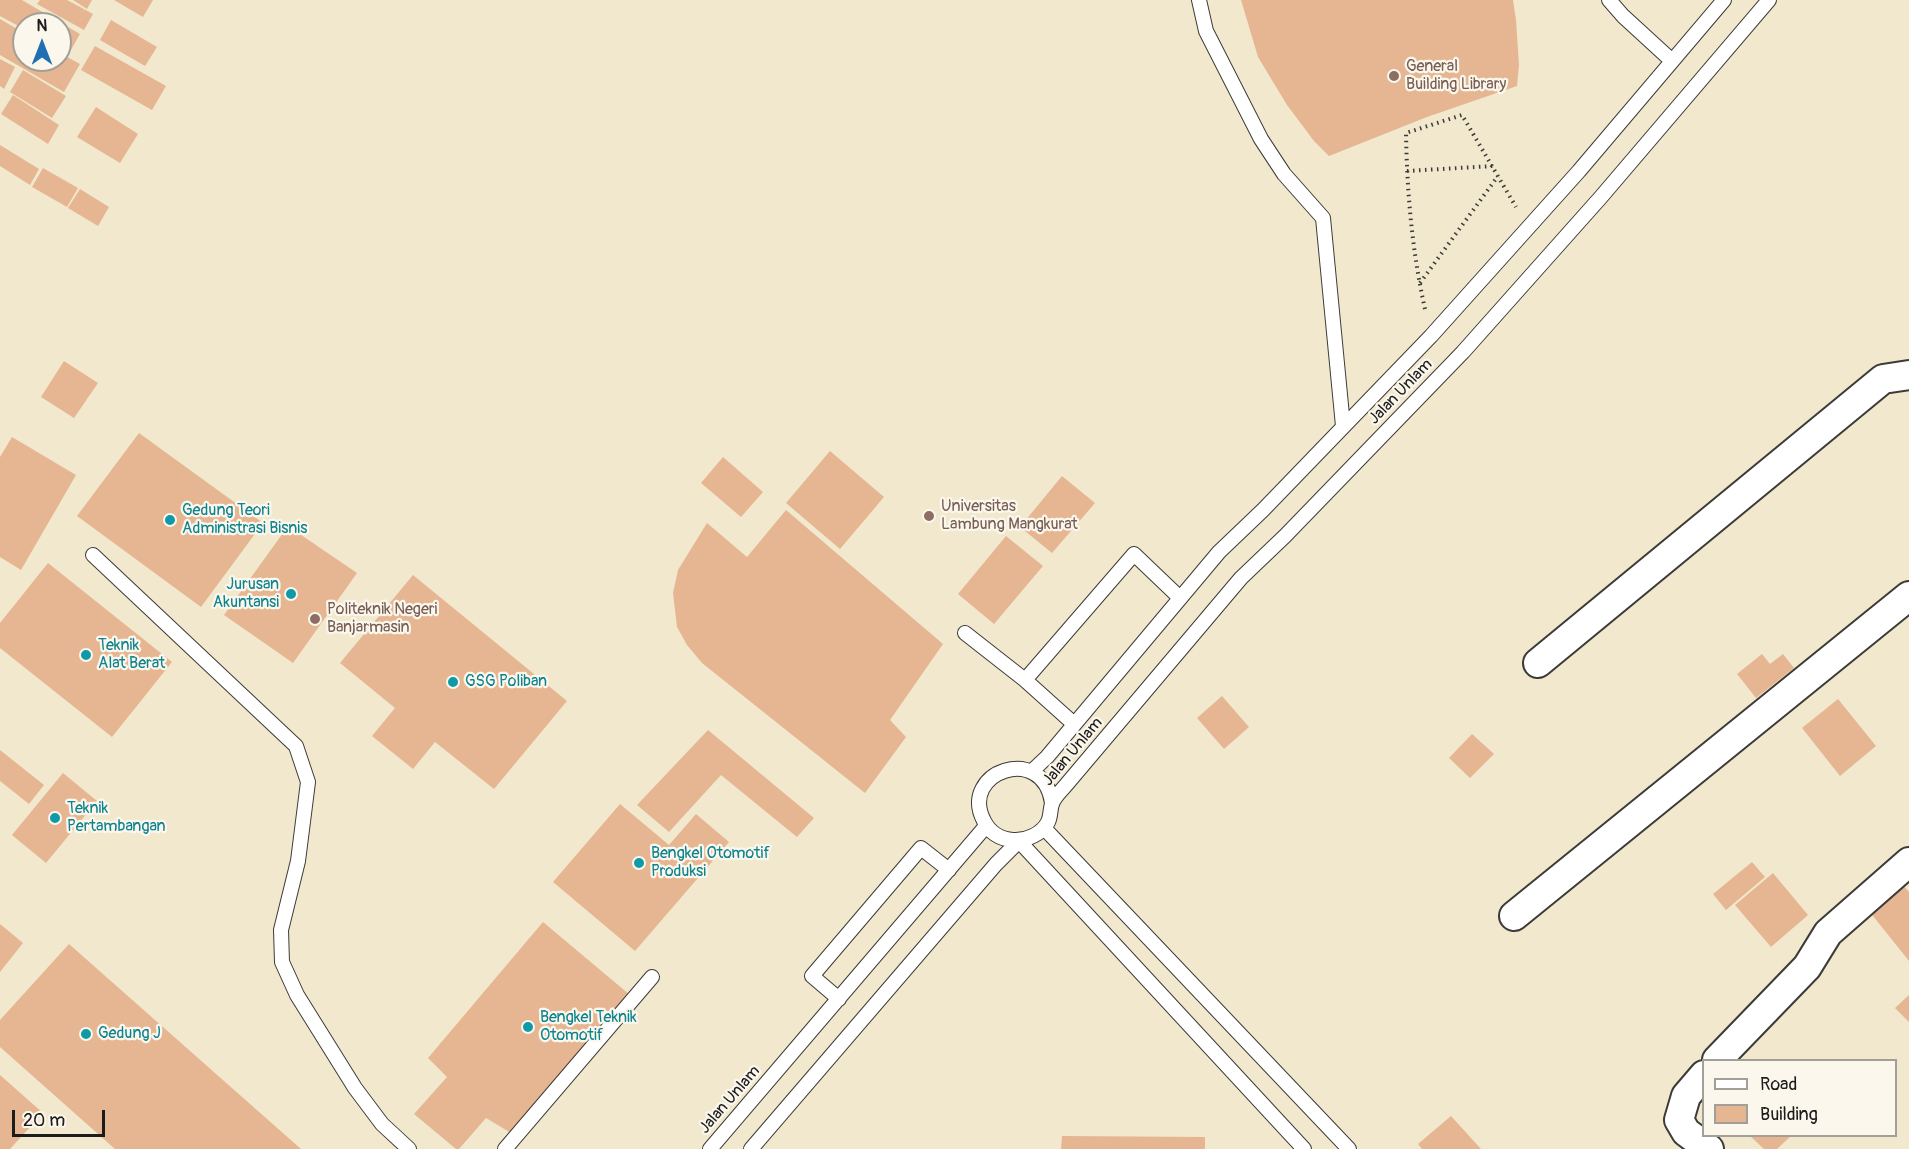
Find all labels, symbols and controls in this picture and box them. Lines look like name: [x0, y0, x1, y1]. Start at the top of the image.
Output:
north arrow: [12, 12, 72, 72]
text: N: [37, 16, 47, 36]
place label: General Building Library: [1406, 57, 1506, 95]
marker: General Building Library: [1387, 69, 1401, 83]
street label: Jalan Unlam: [1365, 355, 1437, 429]
place label: Universitas Lambung Mangkurat: [941, 497, 1078, 535]
place label: Gedung Teori Administrasi Bisnis: [182, 501, 307, 539]
marker: Universitas Lambung Mangkurat: [922, 509, 936, 523]
marker: Gedung Teori Administrasi Bisnis: [163, 513, 177, 527]
place label: Jurusan Akuntansi: [213, 575, 279, 613]
marker: Jurusan Akuntansi: [284, 587, 298, 601]
place label: Politeknik Negeri Banjarmasin: [327, 600, 437, 638]
marker: Politeknik Negeri Banjarmasin: [308, 612, 322, 626]
place label: Teknik Alat Berat: [98, 636, 165, 674]
marker: Teknik Alat Berat: [79, 648, 93, 662]
place label: GSG Poliban: [465, 672, 547, 692]
marker: GSG Poliban: [446, 675, 460, 689]
street label: Jalan Unlam: [1039, 714, 1107, 790]
place label: Teknik Pertambangan: [67, 799, 165, 837]
marker: Teknik Pertambangan: [48, 811, 62, 825]
place label: Bengkel Otomotif Produksi: [651, 844, 770, 882]
marker: Bengkel Otomotif Produksi: [632, 856, 646, 870]
place label: Bengkel Teknik Otomotif: [540, 1008, 637, 1046]
marker: Bengkel Teknik Otomotif: [521, 1020, 535, 1034]
place label: Gedung J: [98, 1024, 161, 1044]
marker: Gedung J: [79, 1027, 93, 1041]
legend: [1702, 1059, 1897, 1137]
street label: Jalan Unlam: [695, 1062, 765, 1138]
text: Road: [1760, 1073, 1797, 1096]
scale bar: [15, 1098, 108, 1136]
text: Building: [1760, 1103, 1818, 1126]
text: 20 m: [23, 1109, 65, 1132]

